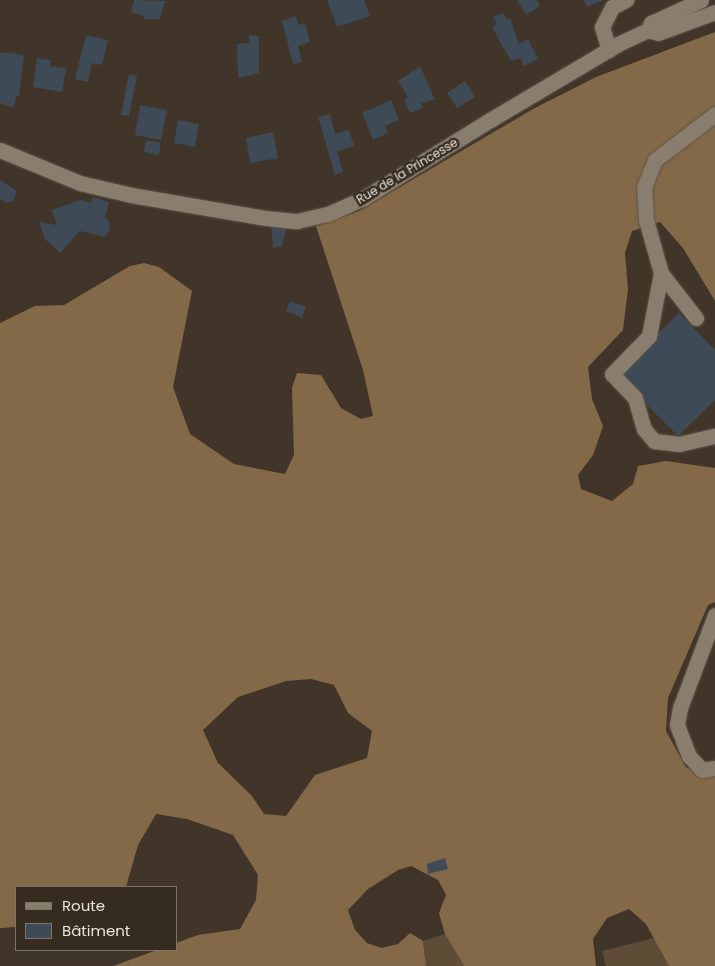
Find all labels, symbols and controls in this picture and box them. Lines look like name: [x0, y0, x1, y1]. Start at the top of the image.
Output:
street label: Rue de la Princesse: [354, 135, 460, 207]
legend: [15, 886, 178, 951]
text: Route: [62, 895, 105, 916]
text: Bâtiment: [62, 920, 130, 941]

